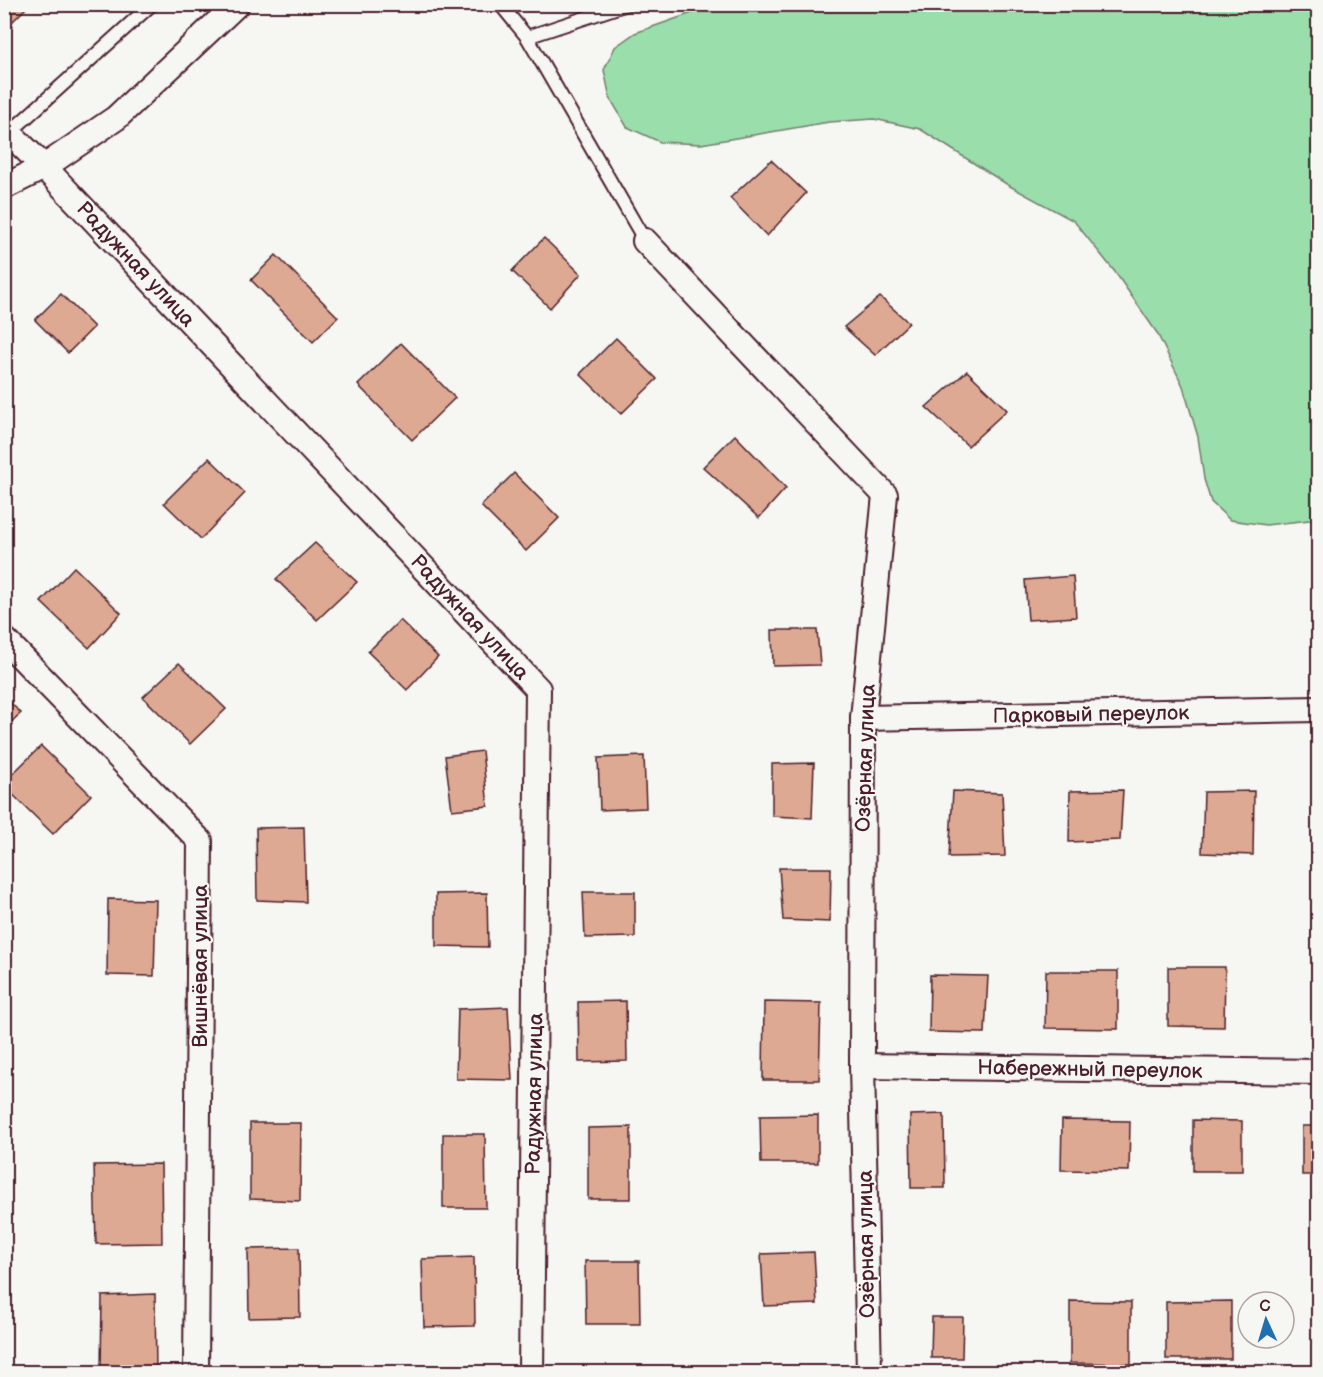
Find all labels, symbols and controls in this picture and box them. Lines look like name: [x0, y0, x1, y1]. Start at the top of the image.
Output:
street label: Радужная улица: [71, 196, 201, 333]
street label: Радужная улица: [405, 549, 535, 686]
street label: Озёрная улица: [850, 683, 881, 833]
street label: Парковый переулок: [992, 700, 1190, 729]
street label: Вишнёвая улица: [188, 884, 213, 1048]
street label: Радужная улица: [521, 1012, 548, 1175]
street label: Набережный переулок: [977, 1055, 1203, 1084]
street label: Озёрная улица: [853, 1169, 880, 1318]
north arrow: [1236, 1290, 1296, 1350]
text: С: [1259, 1297, 1271, 1316]

